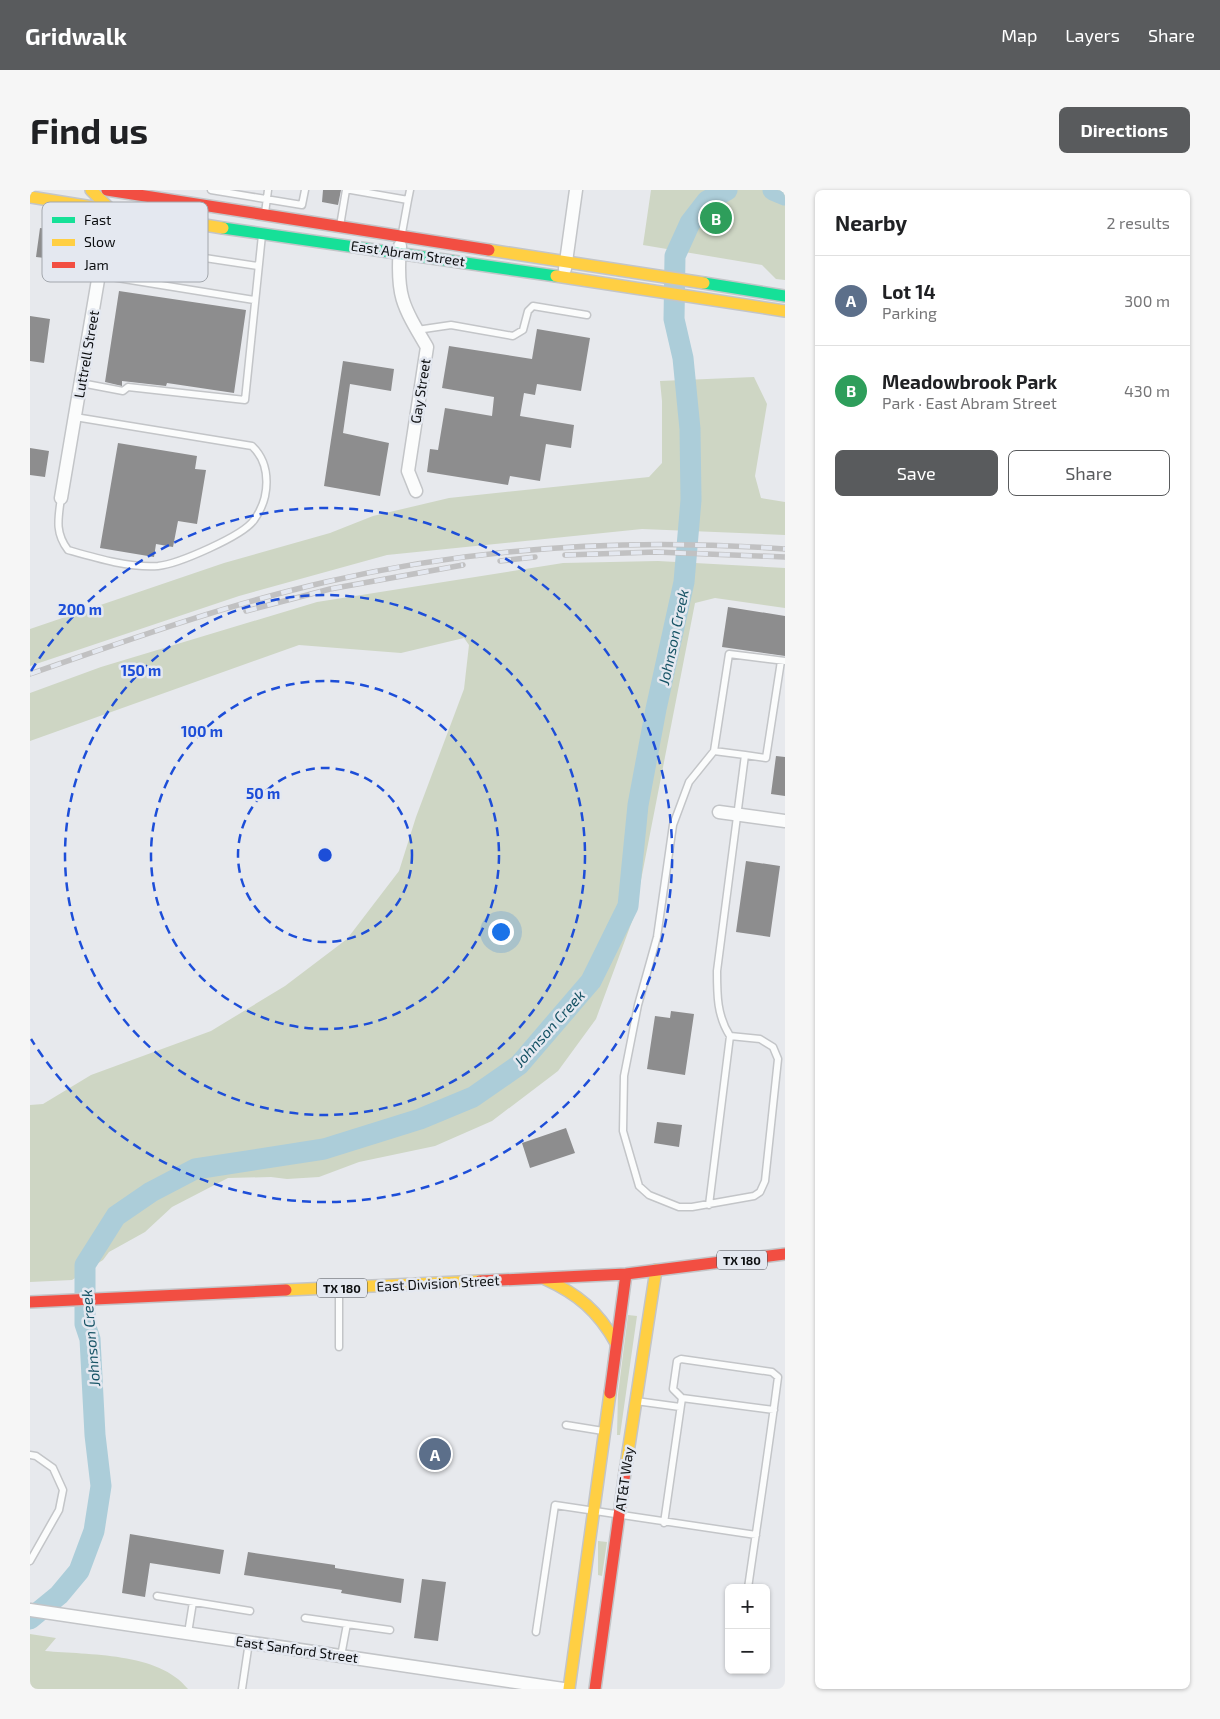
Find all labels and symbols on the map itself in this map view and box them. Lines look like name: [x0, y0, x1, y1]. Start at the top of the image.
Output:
pin: B: [700, 199, 732, 237]
legend: [42, 202, 208, 282]
text: Fast: [84, 211, 111, 228]
text: Slow: [84, 233, 116, 250]
street label: East Abram Street: [350, 237, 466, 269]
text: Jam: [84, 256, 109, 273]
street label: Luttrell Street: [70, 309, 102, 399]
street label: Gay Street: [406, 357, 434, 425]
water label: Johnson Creek: [654, 587, 692, 687]
text: 200 m: [58, 600, 102, 618]
text: 150 m: [121, 661, 161, 679]
text: 100 m: [181, 722, 223, 740]
text: 50 m: [246, 784, 280, 802]
centre of rings: [316, 846, 334, 864]
your location: [488, 919, 514, 945]
water label: Johnson Creek: [509, 986, 588, 1071]
road number: TX 180: [717, 1250, 767, 1270]
street label: East Division Street: [376, 1271, 500, 1295]
road number: TX 180: [317, 1278, 367, 1298]
water label: Johnson Creek: [77, 1289, 103, 1388]
pin: A: [419, 1435, 451, 1473]
street label: AT&T Way: [611, 1445, 637, 1512]
street label: East Sanford Street: [235, 1632, 359, 1666]

